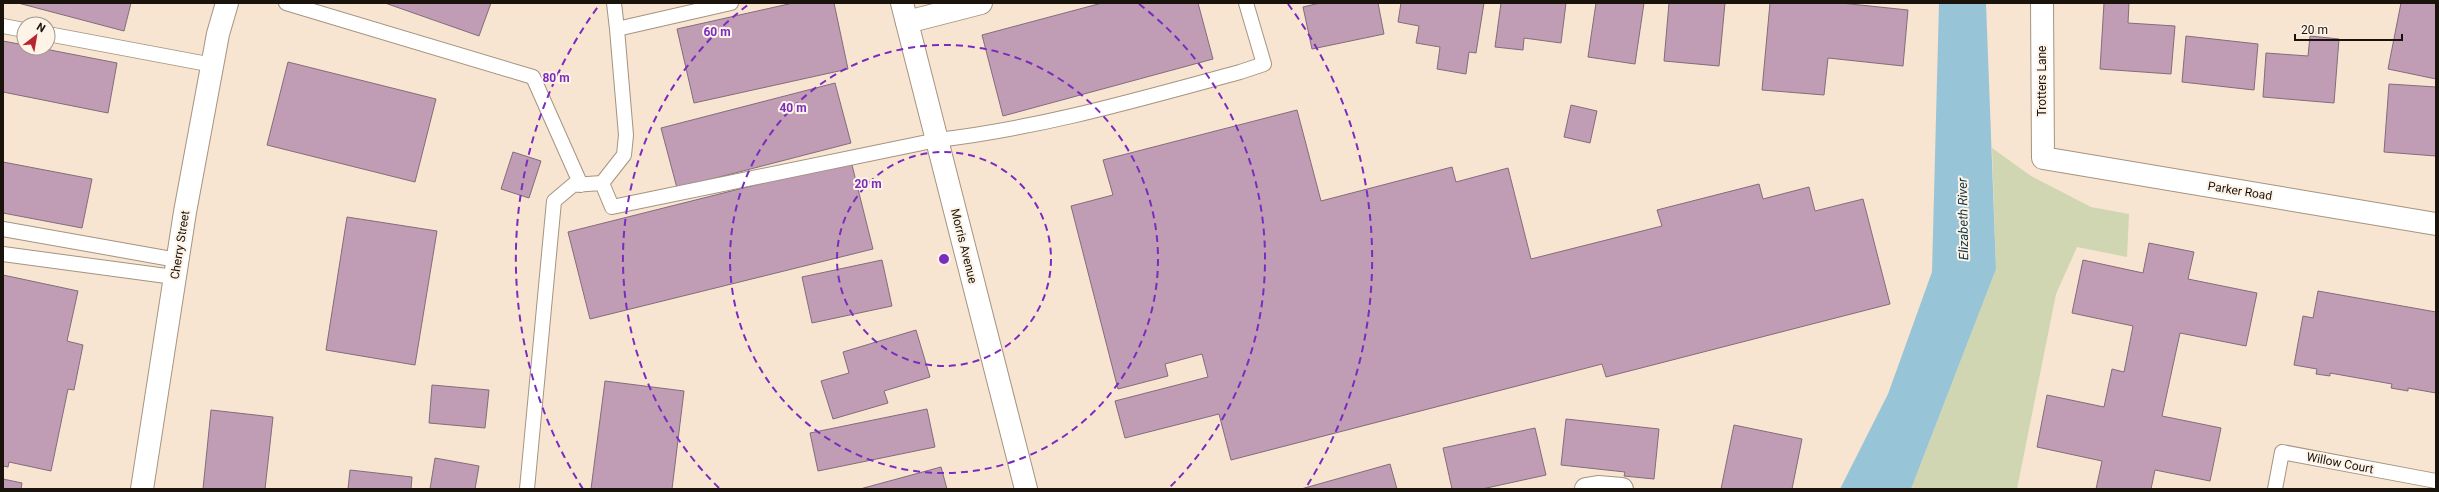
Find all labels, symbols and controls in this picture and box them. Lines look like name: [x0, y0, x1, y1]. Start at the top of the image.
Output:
north arrow: [16, 16, 56, 56]
scale bar: [2295, 16, 2402, 42]
text: N: [34, 20, 48, 36]
text: 20 m: [2301, 23, 2328, 37]
text: 60 m: [703, 25, 731, 39]
street label: Trotters Lane: [2035, 46, 2049, 116]
text: 80 m: [542, 71, 570, 85]
text: 40 m: [779, 101, 807, 115]
text: 20 m: [854, 177, 882, 191]
water label: Elizabeth River: [1955, 177, 1971, 260]
street label: Parker Road: [2207, 179, 2273, 203]
street label: Morris Avenue: [948, 207, 980, 285]
street label: Cherry Street: [168, 210, 192, 280]
centre of rings: [937, 252, 951, 266]
street label: Willow Court: [2305, 450, 2375, 476]

